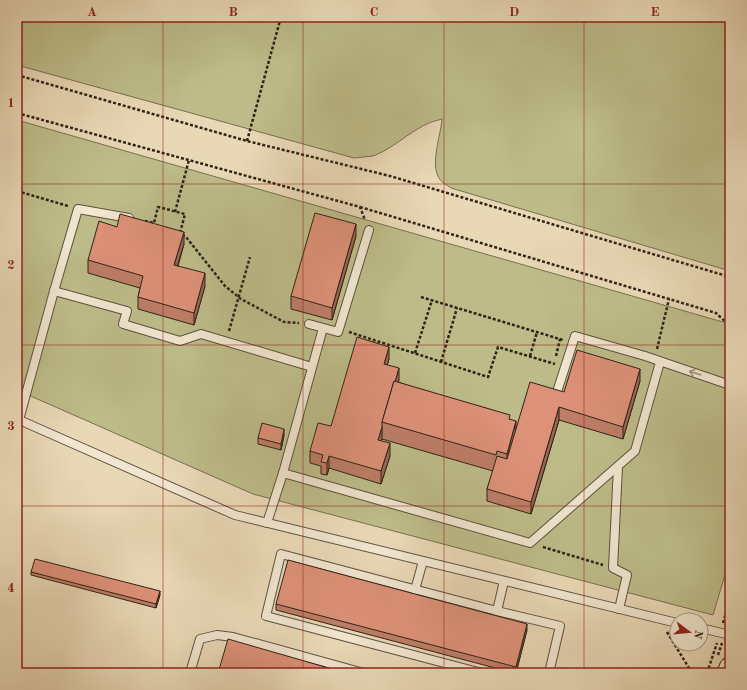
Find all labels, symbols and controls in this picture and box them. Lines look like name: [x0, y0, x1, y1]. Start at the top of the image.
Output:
text: A: [87, 6, 97, 19]
text: B: [228, 6, 238, 19]
text: C: [370, 6, 378, 19]
text: D: [509, 6, 519, 19]
text: E: [651, 6, 660, 19]
text: 1: [7, 97, 15, 110]
text: 2: [7, 259, 15, 272]
one-way arrow: [690, 369, 702, 377]
text: 3: [7, 420, 15, 433]
text: 4: [7, 582, 15, 595]
north arrow: [669, 612, 709, 652]
text: N: [691, 629, 704, 640]

